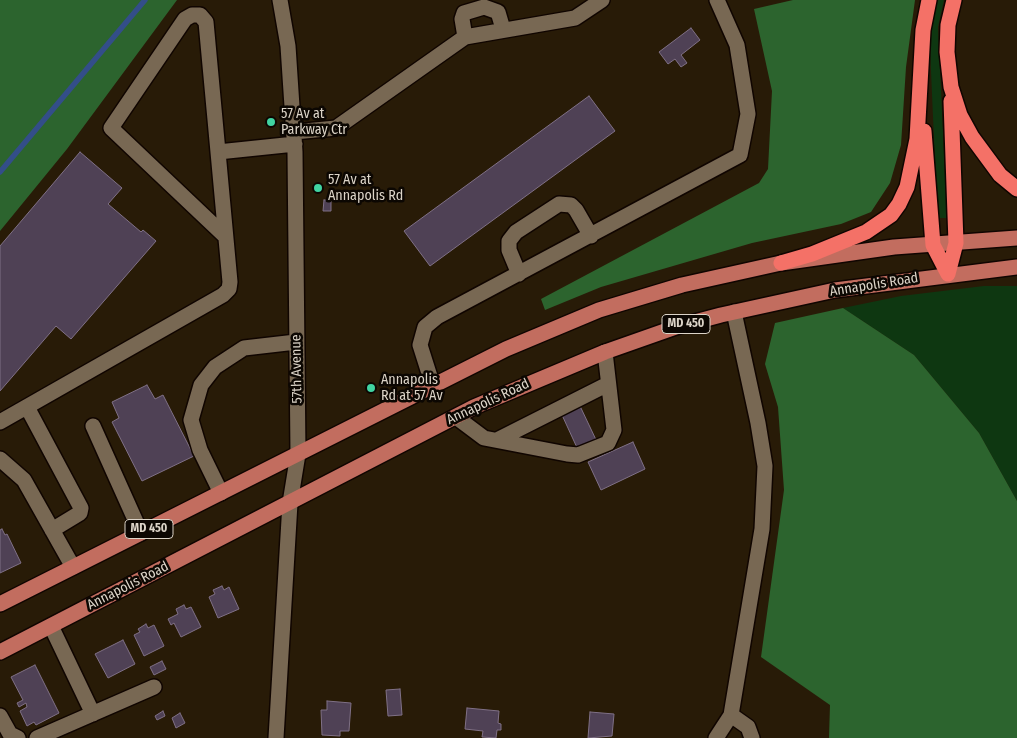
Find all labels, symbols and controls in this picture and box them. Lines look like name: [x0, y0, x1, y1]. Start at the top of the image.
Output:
place label: 57 Av at Parkway Ctr: [281, 106, 347, 138]
marker: 57 Av at Parkway Ctr: [265, 116, 277, 128]
place label: 57 Av at Annapolis Rd: [328, 172, 403, 204]
marker: 57 Av at Annapolis Rd: [312, 182, 324, 194]
street label: Annapolis Road: [829, 270, 919, 300]
road number: MD 450: [662, 314, 710, 334]
street label: 57th Avenue: [288, 334, 306, 404]
place label: Annapolis Rd at 57 Av: [381, 372, 443, 404]
street label: Annapolis Road: [444, 376, 532, 428]
marker: Annapolis Rd at 57 Av: [365, 382, 377, 394]
road number: MD 450: [125, 520, 173, 538]
street label: Annapolis Road: [84, 558, 172, 614]

